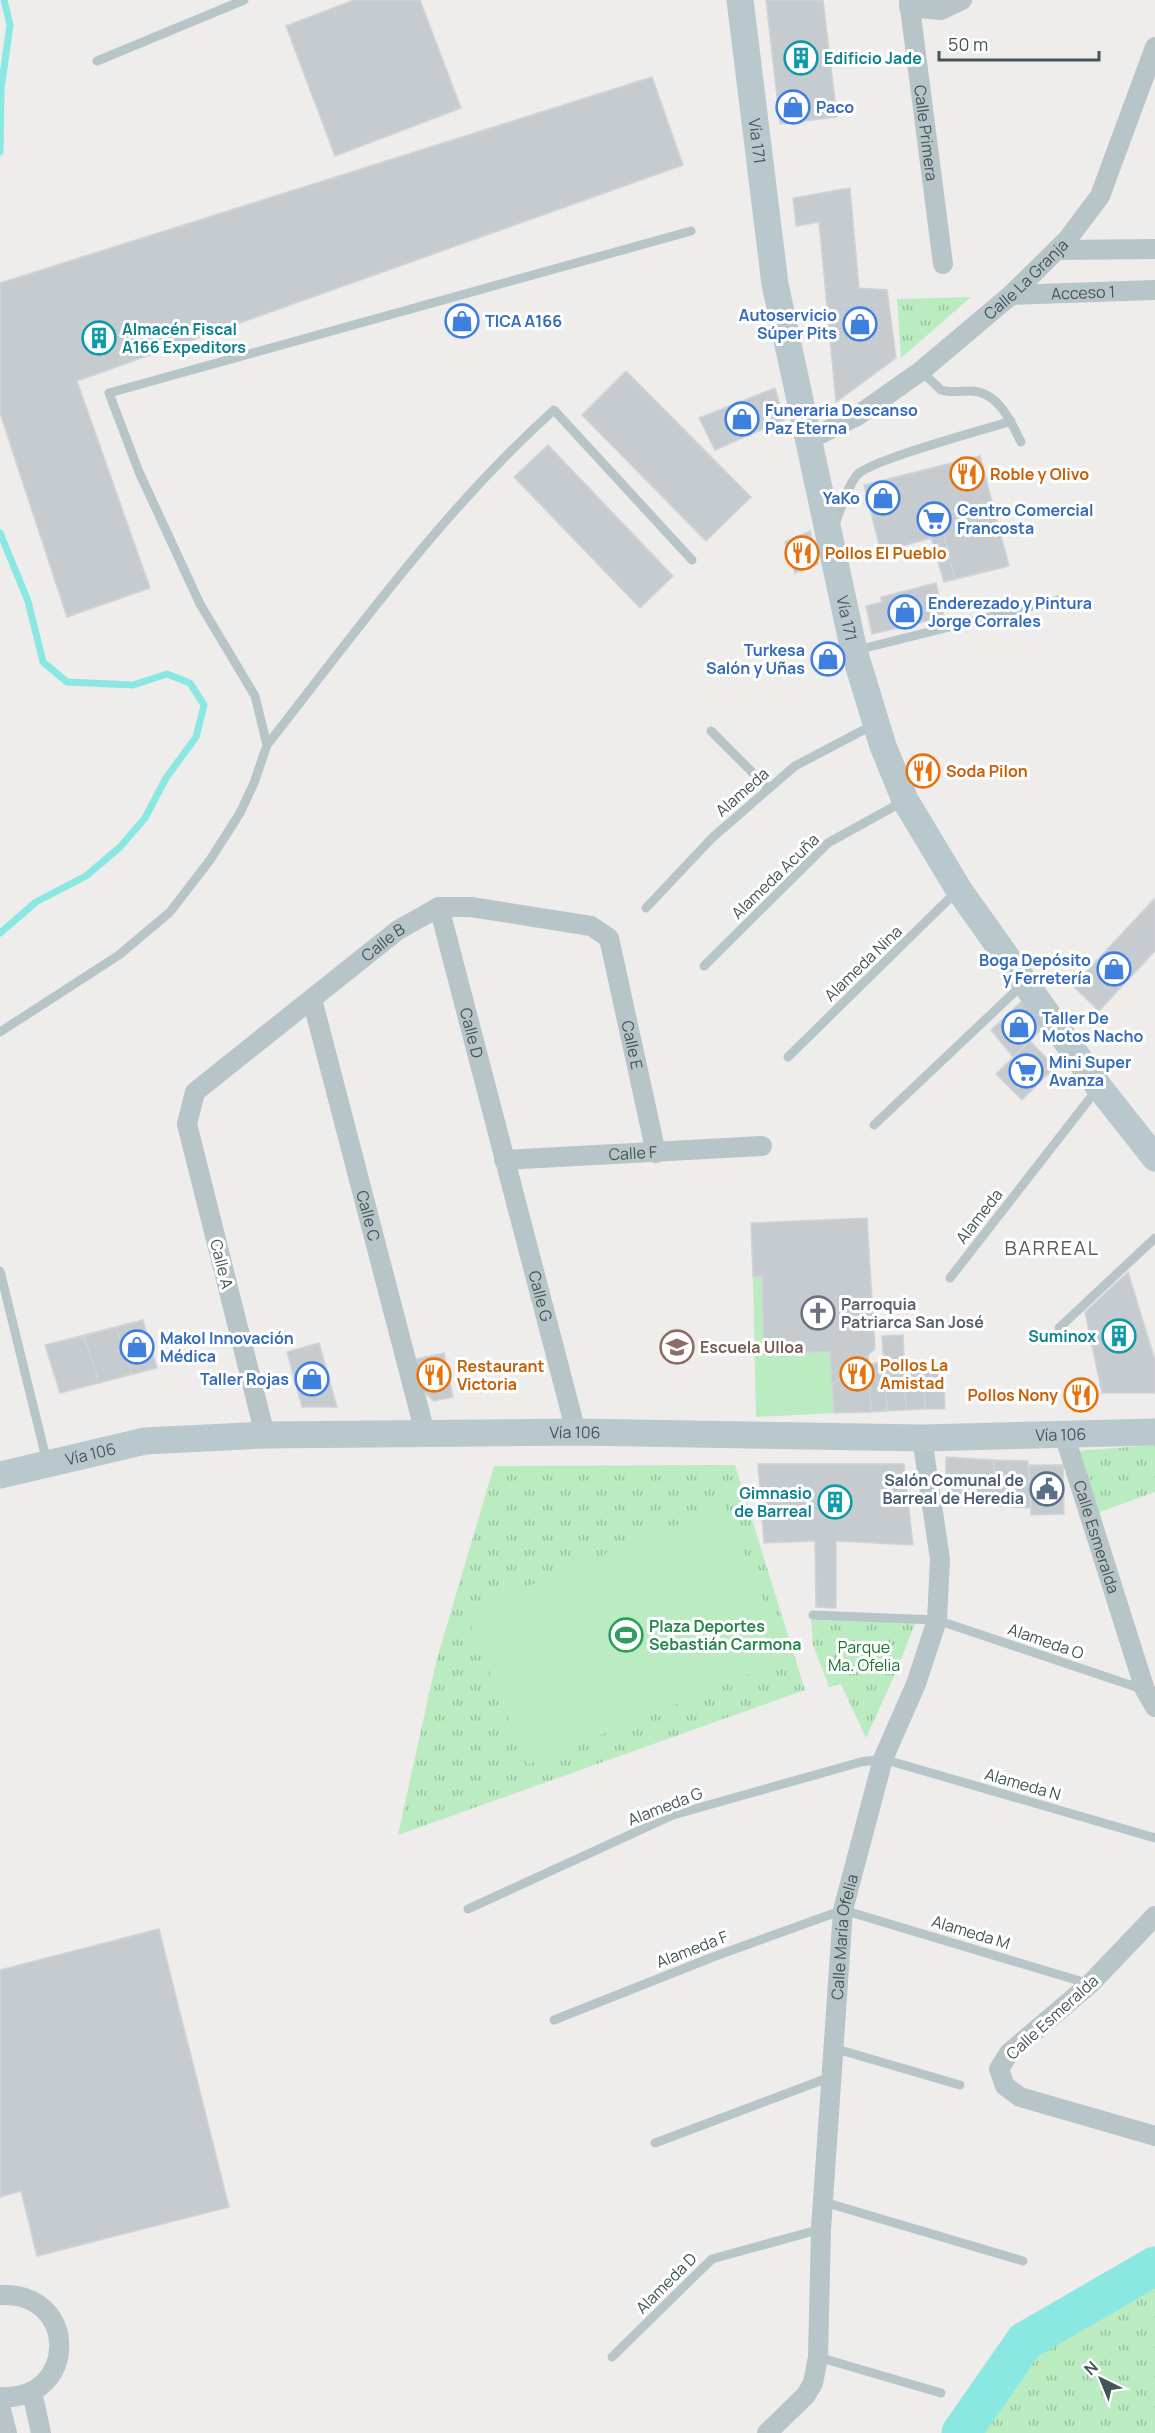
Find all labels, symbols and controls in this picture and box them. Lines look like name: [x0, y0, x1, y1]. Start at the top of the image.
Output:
scale bar: [939, 24, 1100, 62]
text: 50 m: [948, 32, 988, 56]
building icon: Edificio Jade: [783, 40, 819, 76]
place label: Edificio Jade: [824, 47, 922, 69]
street label: Calle Primera: [909, 83, 943, 182]
shop icon: Paco: [775, 89, 811, 125]
place label: Paco: [816, 96, 854, 118]
street label: Vía 171: [744, 117, 771, 165]
street label: Calle La Granja: [979, 234, 1073, 325]
street label: Acceso 1: [1051, 280, 1115, 305]
shop icon: TICA A166: [444, 303, 480, 339]
place label: Autoservicio Súper Pits: [739, 304, 837, 344]
shop icon: Autoservicio Súper Pits: [842, 306, 878, 342]
place label: TICA A166: [485, 310, 562, 332]
place label: Almacén Fiscal A166 Expeditors: [122, 318, 246, 358]
building icon: Almacén Fiscal A166 Expeditors: [81, 320, 117, 356]
place label: Funeraria Descanso Paz Eterna: [765, 399, 918, 439]
shop icon: Funeraria Descanso Paz Eterna: [724, 401, 760, 437]
restaurant icon: Roble y Olivo: [949, 456, 985, 492]
place label: Roble y Olivo: [990, 463, 1089, 485]
shop icon: YaKo: [865, 480, 901, 516]
place label: YaKo: [823, 487, 860, 509]
place label: Centro Comercial Francosta: [957, 499, 1093, 539]
supermarket icon: Centro Comercial Francosta: [916, 501, 952, 537]
restaurant icon: Pollos El Pueblo: [784, 535, 820, 571]
place label: Pollos El Pueblo: [825, 542, 947, 564]
place label: Enderezado y Pintura Jorge Corrales: [928, 592, 1092, 632]
street label: Vía 171: [831, 594, 863, 643]
shop icon: Enderezado y Pintura Jorge Corrales: [887, 594, 923, 630]
place label: Turkesa Salón y Uñas: [706, 639, 805, 679]
shop icon: Turkesa Salón y Uñas: [810, 641, 846, 677]
restaurant icon: Soda Pilon: [905, 753, 941, 789]
place label: Soda Pilon: [946, 760, 1028, 782]
street label: Alameda: [711, 763, 773, 821]
street label: Alameda Acuña: [726, 828, 824, 924]
street label: Calle B: [356, 917, 409, 966]
street label: Alameda Nina: [819, 920, 907, 1006]
place label: Boga Depósito y Ferretería: [979, 949, 1091, 989]
shop icon: Boga Depósito y Ferretería: [1096, 951, 1132, 987]
street label: Calle D: [455, 1005, 489, 1061]
place label: Taller De Motos Nacho: [1042, 1007, 1144, 1047]
shop icon: Taller De Motos Nacho: [1001, 1009, 1037, 1045]
street label: Calle E: [616, 1018, 648, 1072]
place label: Mini Super Avanza: [1049, 1051, 1131, 1091]
supermarket icon: Mini Super Avanza: [1008, 1053, 1044, 1089]
street label: Calle F: [608, 1141, 658, 1165]
street label: Alameda: [951, 1184, 1007, 1248]
street label: Calle C: [351, 1188, 386, 1244]
district label: BARREAL: [1005, 1234, 1099, 1261]
street label: Calle A: [205, 1237, 239, 1291]
street label: Calle G: [523, 1268, 558, 1324]
place label: Parroquia Patriarca San José: [841, 1293, 984, 1333]
church icon: Parroquia Patriarca San José: [800, 1295, 836, 1331]
building icon: Suminox: [1101, 1318, 1137, 1354]
place label: Suminox: [1028, 1325, 1096, 1347]
place label: Makol Innovación Médica: [160, 1327, 294, 1367]
shop icon: Makol Innovación Médica: [119, 1329, 155, 1365]
school or university icon: Escuela Ulloa: [659, 1329, 695, 1365]
place label: Escuela Ulloa: [700, 1336, 803, 1358]
place label: Pollos La Amistad: [880, 1354, 948, 1394]
place label: Restaurant Victoria: [457, 1355, 544, 1395]
restaurant icon: Pollos La Amistad: [839, 1356, 875, 1392]
restaurant icon: Restaurant Victoria: [416, 1357, 452, 1393]
shop icon: Taller Rojas: [294, 1361, 330, 1397]
place label: Taller Rojas: [200, 1368, 289, 1390]
restaurant icon: Pollos Nony: [1063, 1377, 1099, 1413]
place label: Pollos Nony: [967, 1384, 1058, 1406]
street label: Vía 106: [549, 1421, 601, 1443]
street label: Vía 106: [1035, 1423, 1087, 1446]
street label: Vía 106: [63, 1437, 118, 1470]
place label: Salón Comunal de Barreal de Heredia: [882, 1469, 1024, 1509]
public building icon: Salón Comunal de Barreal de Heredia: [1029, 1471, 1065, 1507]
street label: Calle Esmeralda: [1068, 1478, 1125, 1596]
place label: Gimnasio de Barreal: [734, 1482, 812, 1522]
building icon: Gimnasio de Barreal: [817, 1484, 853, 1520]
place label: Plaza Deportes Sebastián Carmona: [649, 1615, 802, 1655]
sports icon: Plaza Deportes Sebastián Carmona: [608, 1617, 644, 1653]
street label: Alameda O: [1005, 1618, 1087, 1664]
park label: Parque Ma. Ofelia: [828, 1636, 900, 1676]
street label: Alameda N: [982, 1763, 1064, 1805]
street label: Alameda G: [624, 1782, 706, 1830]
street label: Calle María Ofelia: [826, 1871, 863, 2001]
street label: Alameda M: [929, 1910, 1013, 1954]
street label: Alameda F: [653, 1925, 731, 1973]
street label: Calle Esmeralda: [1001, 1970, 1103, 2064]
street label: Alameda D: [631, 2247, 702, 2318]
north arrow: [1071, 2349, 1131, 2409]
text: N: [1079, 2356, 1102, 2380]

